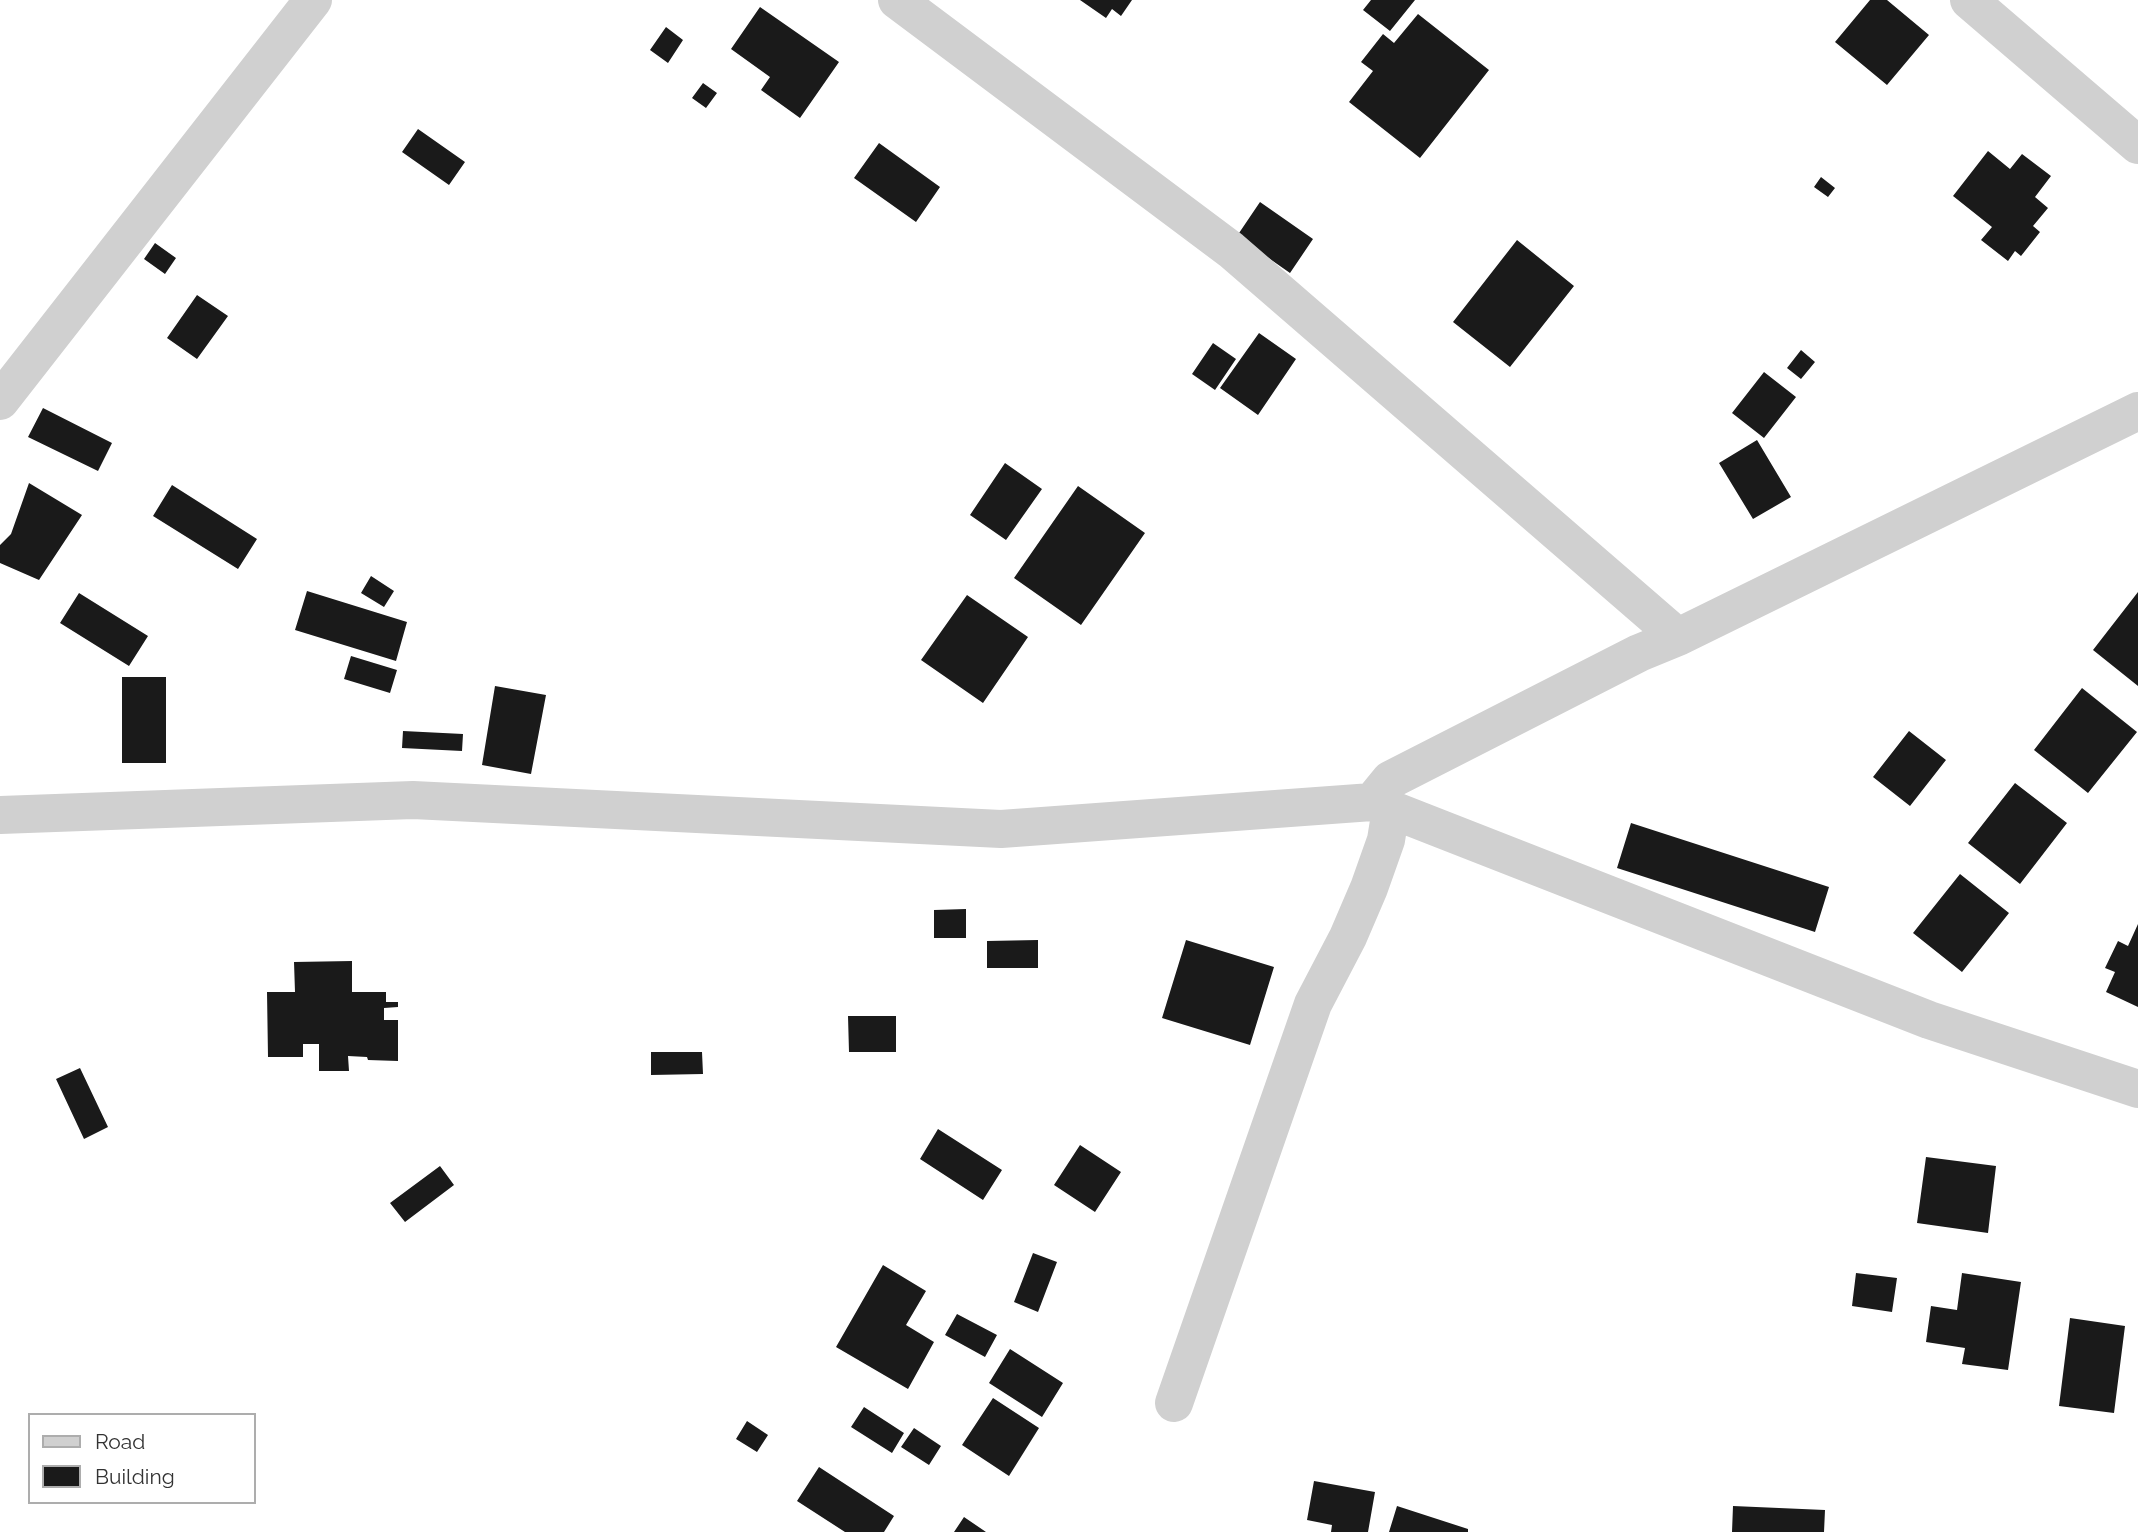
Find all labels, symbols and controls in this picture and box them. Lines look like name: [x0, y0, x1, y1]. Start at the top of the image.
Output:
legend: [28, 1413, 256, 1504]
text: Road: [95, 1429, 145, 1454]
text: Building: [95, 1464, 175, 1489]

